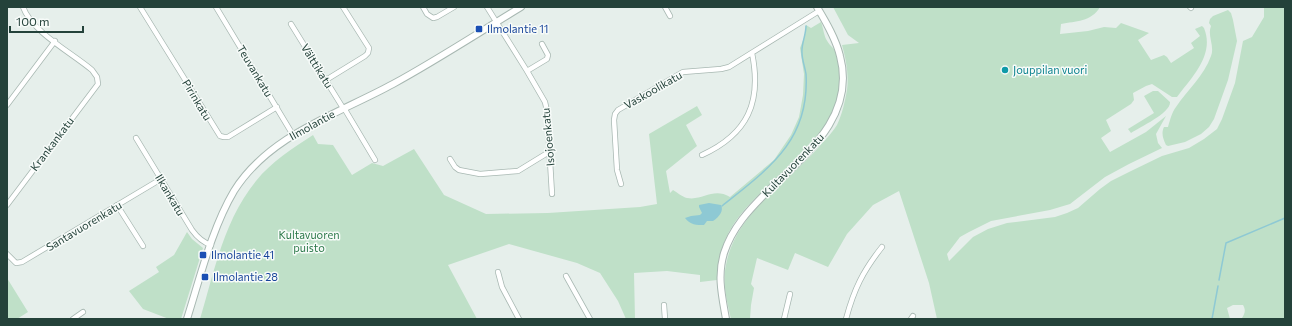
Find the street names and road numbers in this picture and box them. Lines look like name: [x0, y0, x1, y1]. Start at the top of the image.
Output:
street label: Välttikatu: [299, 41, 336, 90]
street label: Teuvankatu: [235, 42, 276, 99]
street label: Vaskoolikatu: [622, 68, 684, 111]
street label: Pirinkatu: [180, 77, 215, 123]
street label: Ilmolantie: [287, 107, 337, 142]
street label: Isojoenkatu: [538, 107, 557, 167]
street label: Krankankatu: [27, 114, 76, 173]
street label: Kultavuorenkatu: [759, 130, 826, 199]
street label: Ilkankatu: [153, 172, 188, 218]
street label: Santavuorenkatu: [44, 198, 124, 253]

